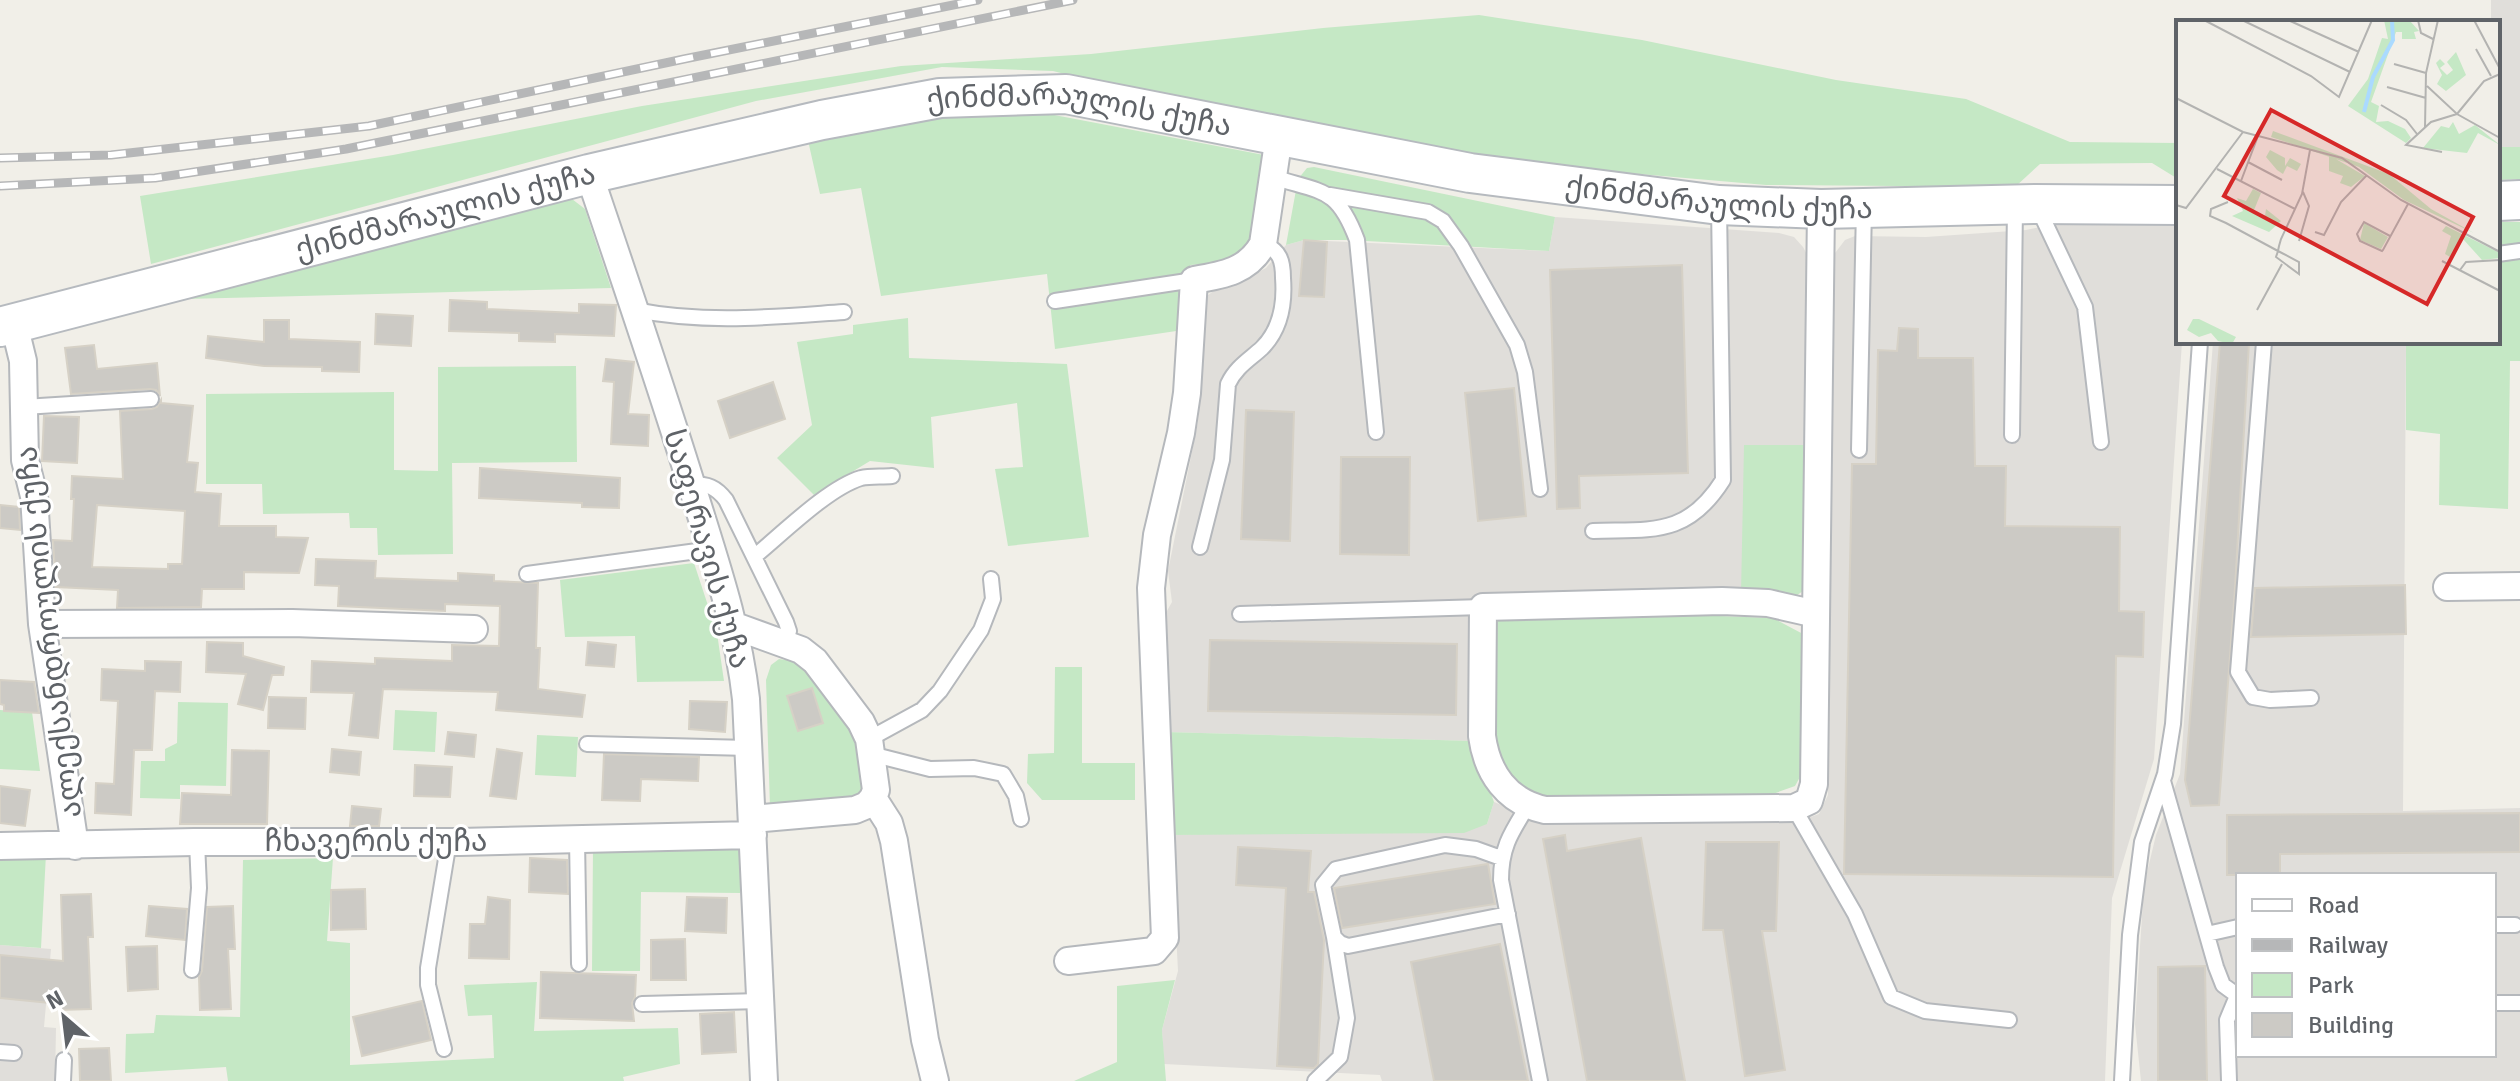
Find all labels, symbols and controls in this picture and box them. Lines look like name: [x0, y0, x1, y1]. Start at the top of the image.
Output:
inset map: [2176, 20, 2500, 344]
street label: ქინძმარაულის ქუჩა: [923, 75, 1235, 144]
street label: ქინძმარაულის ქუჩა: [291, 155, 599, 268]
street label: ქინძმარაულის ქუჩა: [1563, 167, 1873, 228]
street label: საფერავის ქუჩა: [655, 425, 759, 673]
street label: ალექსანდროულის ქუჩა: [8, 444, 90, 820]
street label: ჩხავერის ქუჩა: [264, 823, 488, 860]
legend: [2236, 873, 2496, 1057]
text: Road: [2308, 890, 2359, 920]
text: Railway: [2308, 930, 2388, 960]
text: Park: [2308, 970, 2354, 1000]
north arrow: [24, 977, 104, 1057]
text: N: [42, 984, 68, 1015]
text: Building: [2308, 1010, 2394, 1040]

